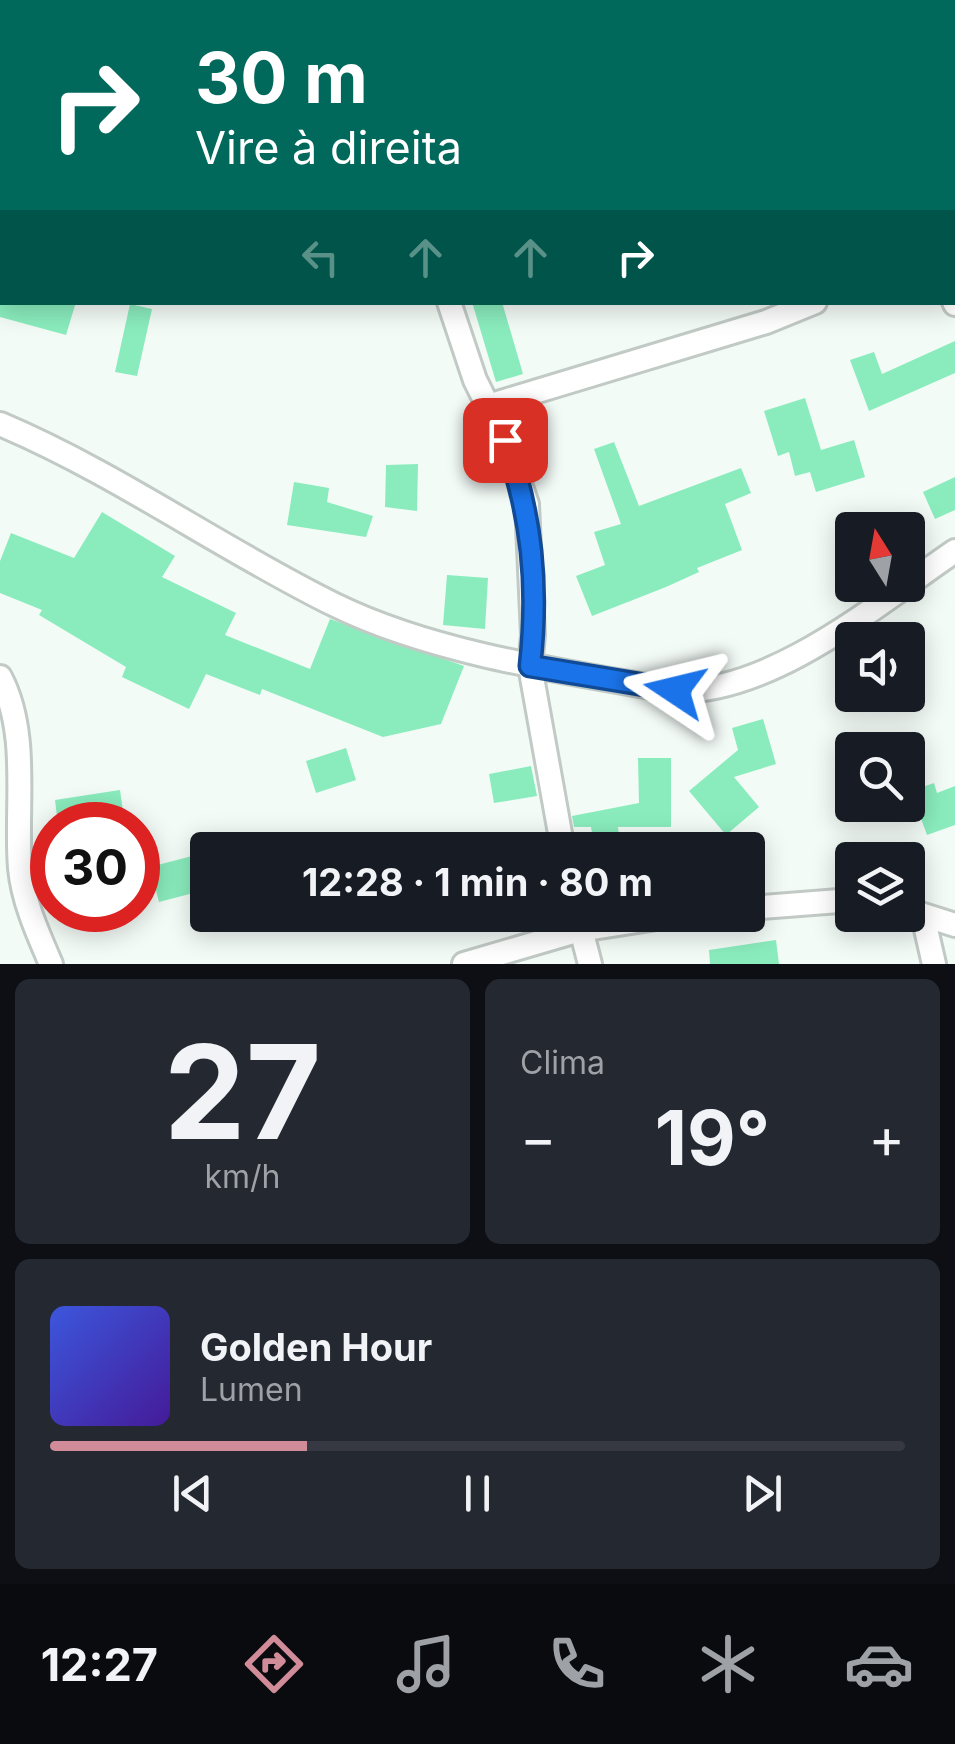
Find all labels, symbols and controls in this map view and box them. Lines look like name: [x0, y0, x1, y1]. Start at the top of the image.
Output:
text: 30 m: [195, 35, 368, 120]
icon: right: [30, 40, 160, 170]
text: Vire à direita: [195, 120, 462, 175]
icon: left: [293, 230, 348, 285]
icon: ahead: [398, 230, 453, 285]
icon: ahead: [503, 230, 558, 285]
icon: right: [608, 230, 663, 285]
pin: [463, 398, 548, 483]
icon: arrive: [478, 413, 533, 468]
north arrow: [835, 512, 925, 602]
map controls: [835, 512, 925, 932]
button: sound: [835, 622, 925, 712]
position arrow: [623, 638, 727, 742]
button: search: [835, 732, 925, 822]
speed limit sign: 30: [30, 802, 160, 932]
button: layers: [835, 842, 925, 932]
text: 12:28 · 1 min · 80 m: [302, 859, 653, 905]
text: 27: [164, 1013, 321, 1170]
text: Clima: [520, 1043, 605, 1082]
text: 19°: [655, 1092, 770, 1183]
text: −: [520, 1105, 556, 1171]
text: +: [869, 1105, 905, 1171]
text: km/h: [204, 1157, 281, 1196]
text: Golden Hour: [200, 1324, 432, 1370]
text: Lumen: [200, 1370, 303, 1409]
icon: previous: [165, 1466, 220, 1521]
icon: pause: [450, 1466, 505, 1521]
icon: next: [735, 1466, 790, 1521]
icon: directions: [239, 1629, 309, 1699]
icon: music: [391, 1629, 461, 1699]
icon: phone: [542, 1629, 612, 1699]
icon: climate: [693, 1629, 763, 1699]
icon: car: [844, 1629, 914, 1699]
text: 12:27: [41, 1637, 158, 1692]

